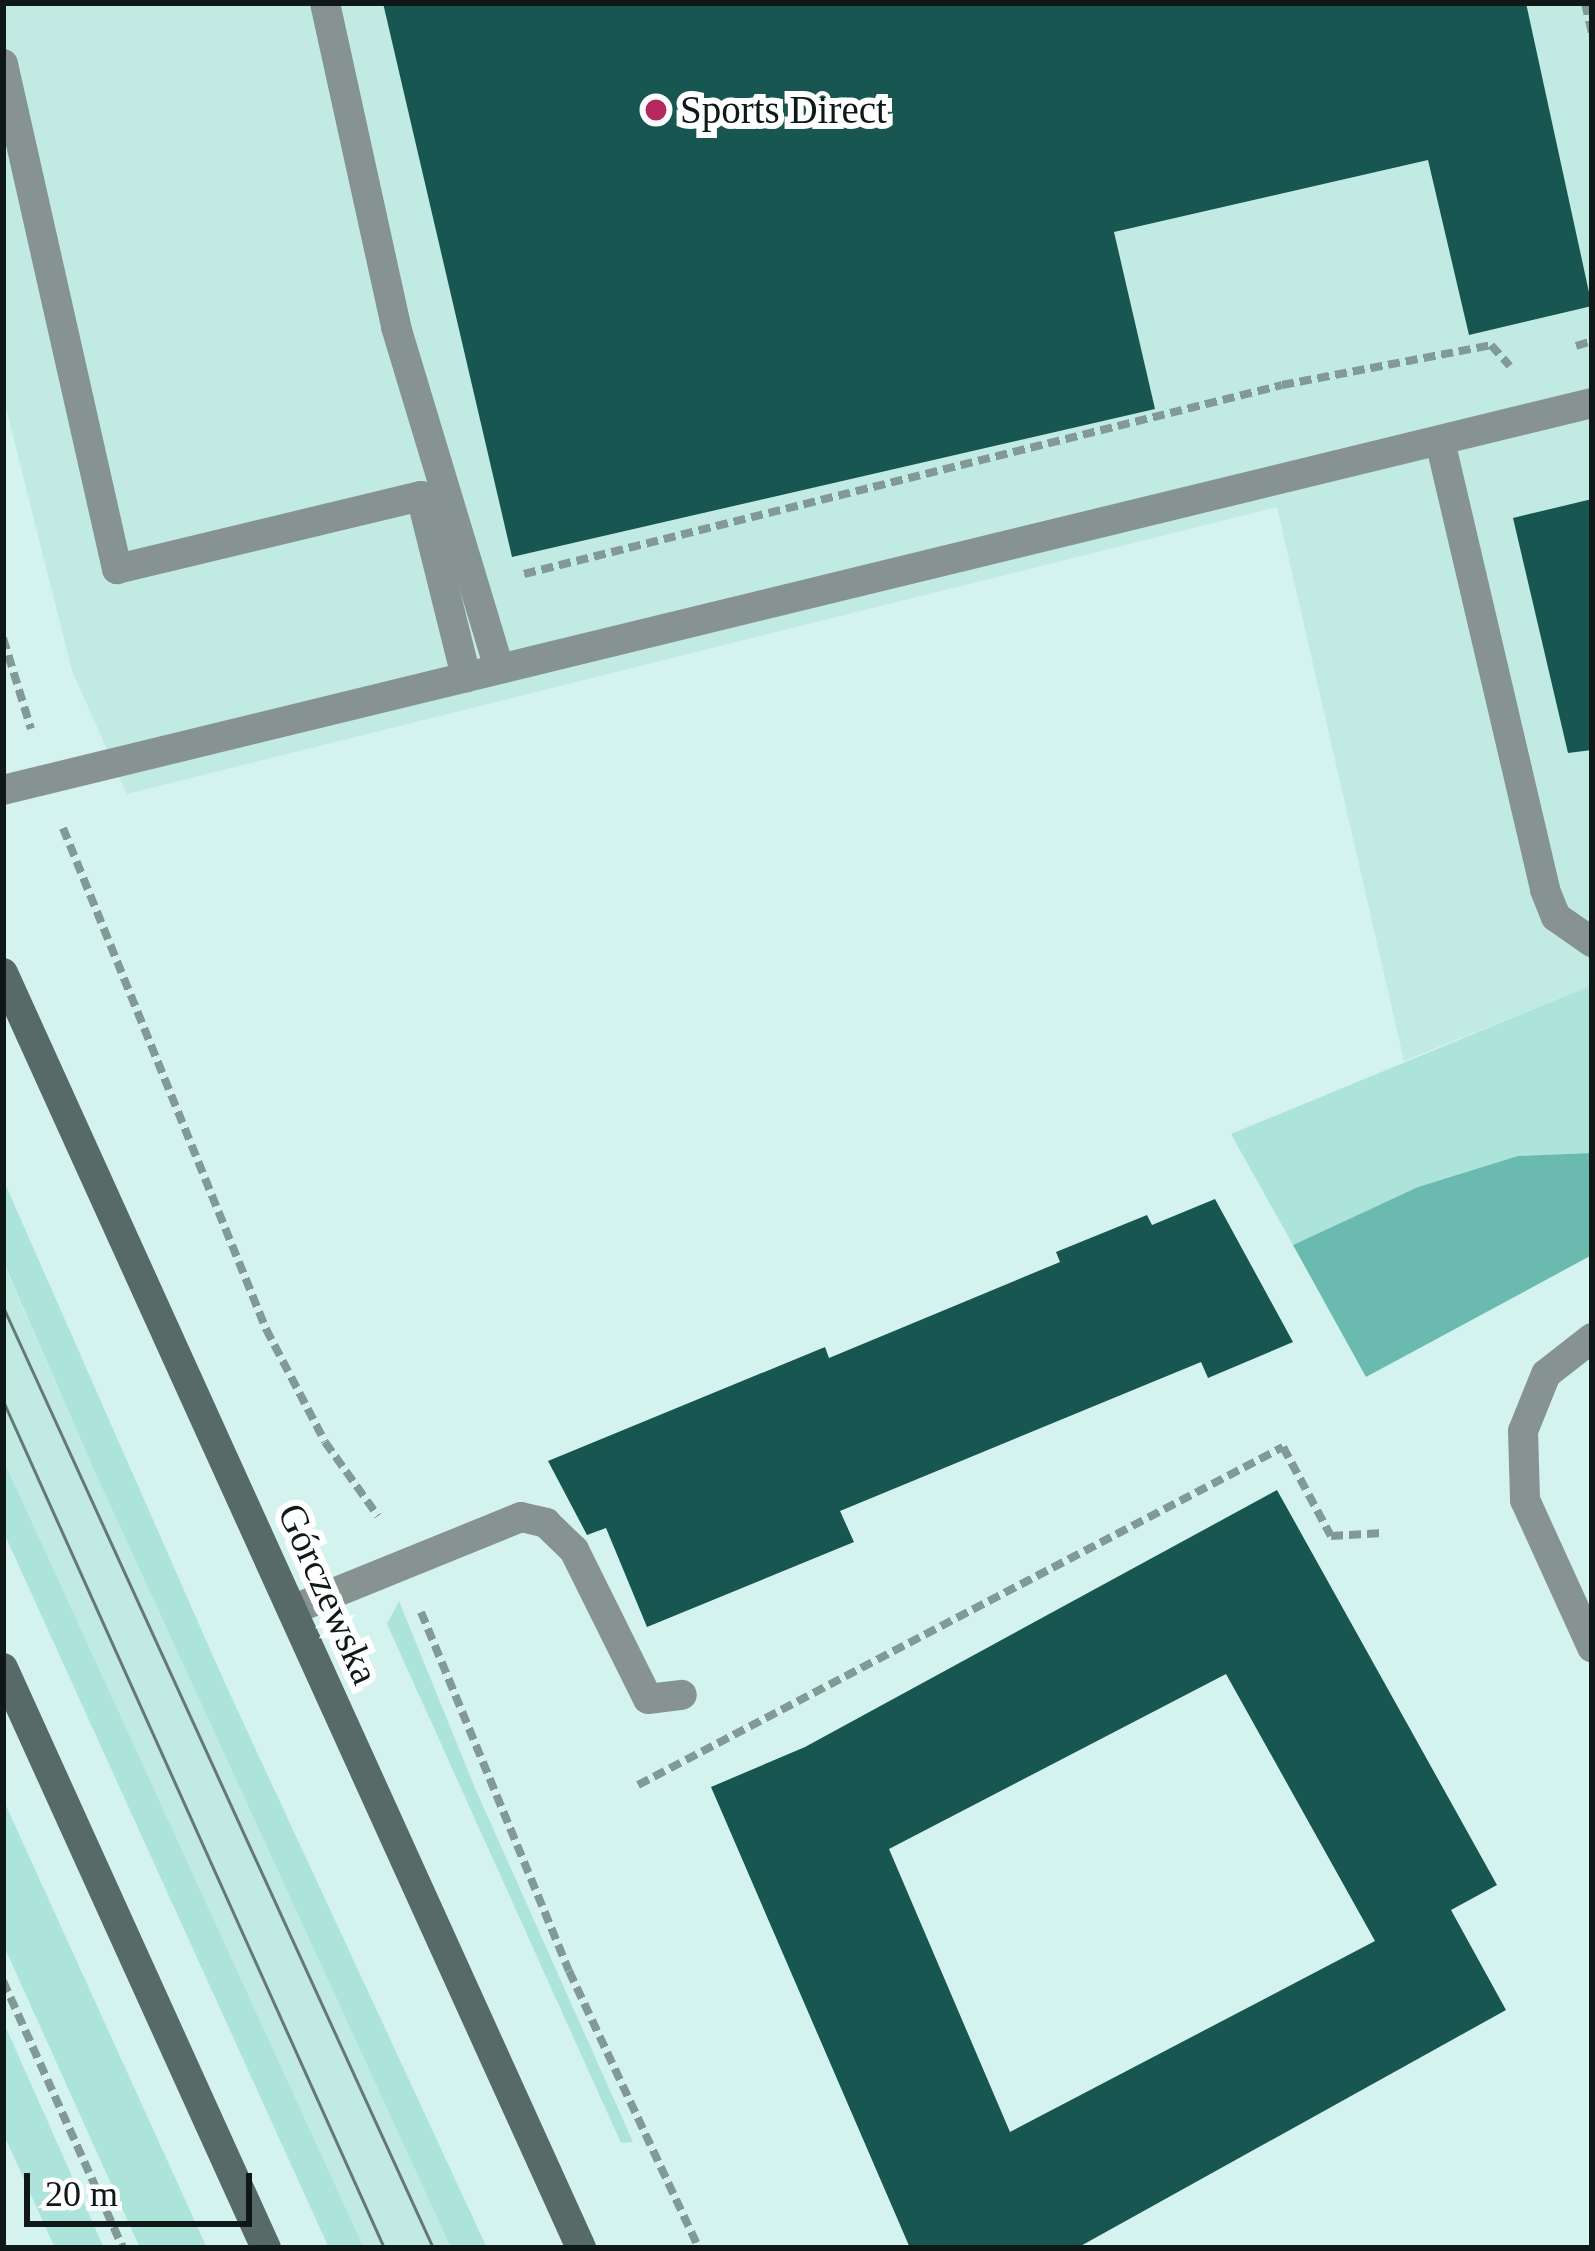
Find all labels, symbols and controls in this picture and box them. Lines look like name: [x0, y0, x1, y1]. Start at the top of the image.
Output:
place label: Sports Direct: [680, 87, 887, 133]
marker: Sports Direct: [643, 97, 669, 123]
street label: Górczewska: [267, 1496, 389, 1692]
scale bar: [30, 2149, 258, 2223]
text: 20 m: [45, 2174, 118, 2214]

